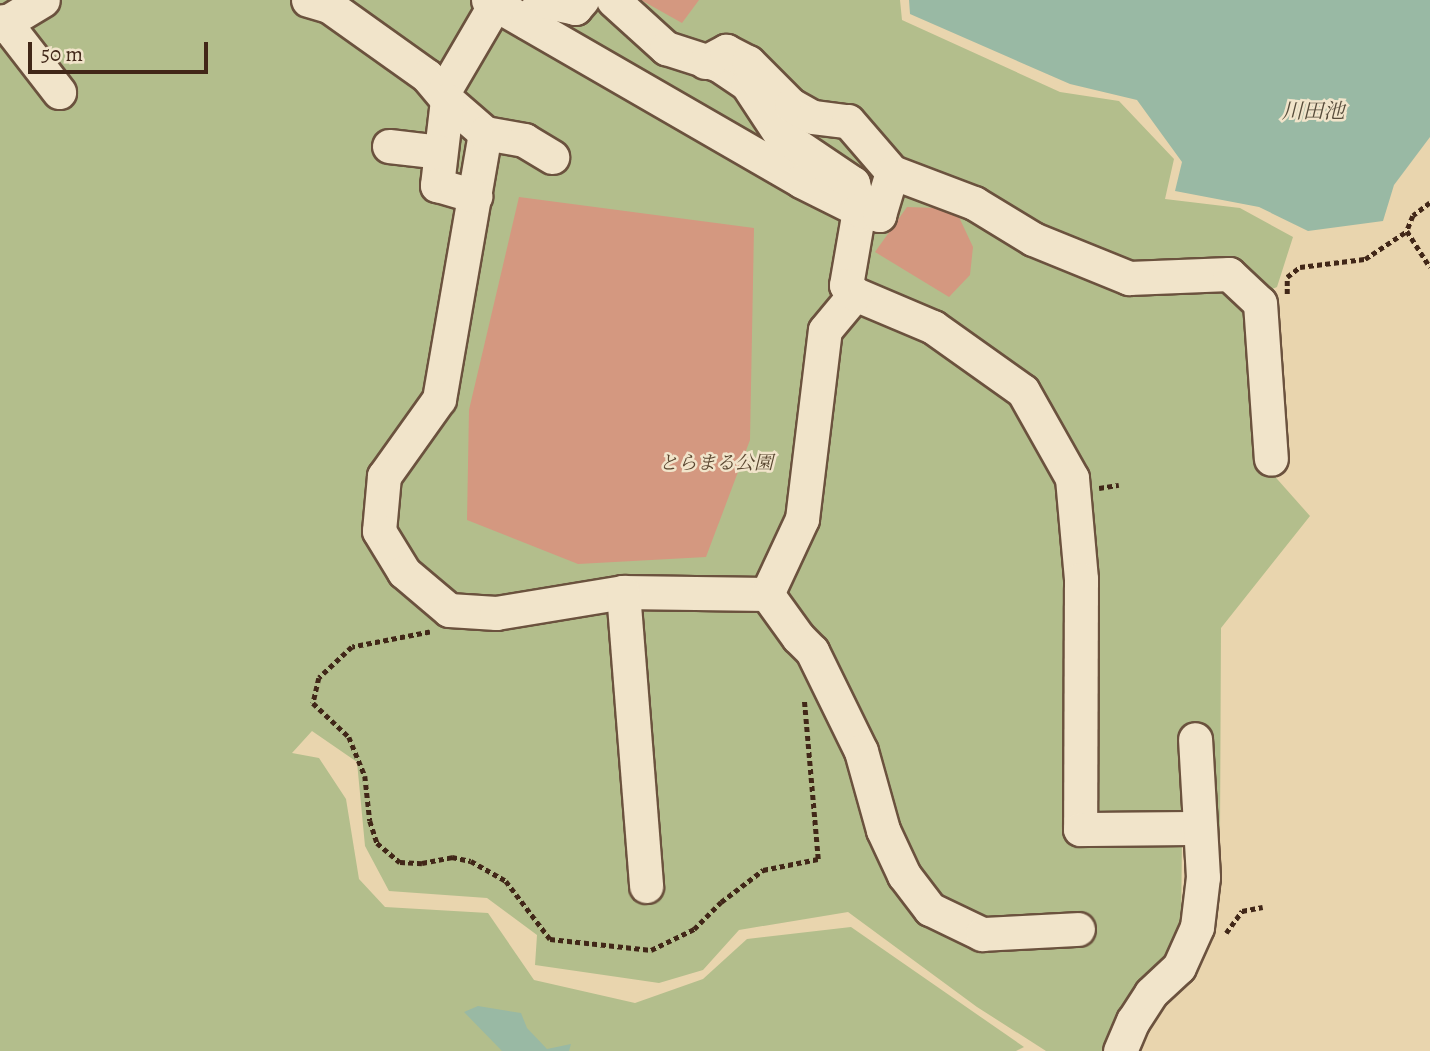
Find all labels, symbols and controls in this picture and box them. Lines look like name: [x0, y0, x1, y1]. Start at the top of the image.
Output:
scale bar: [32, 28, 212, 72]
text: 50 m: [41, 40, 83, 68]
water label: 川田池: [1282, 98, 1344, 124]
park label: とらまる公園: [659, 453, 773, 475]

